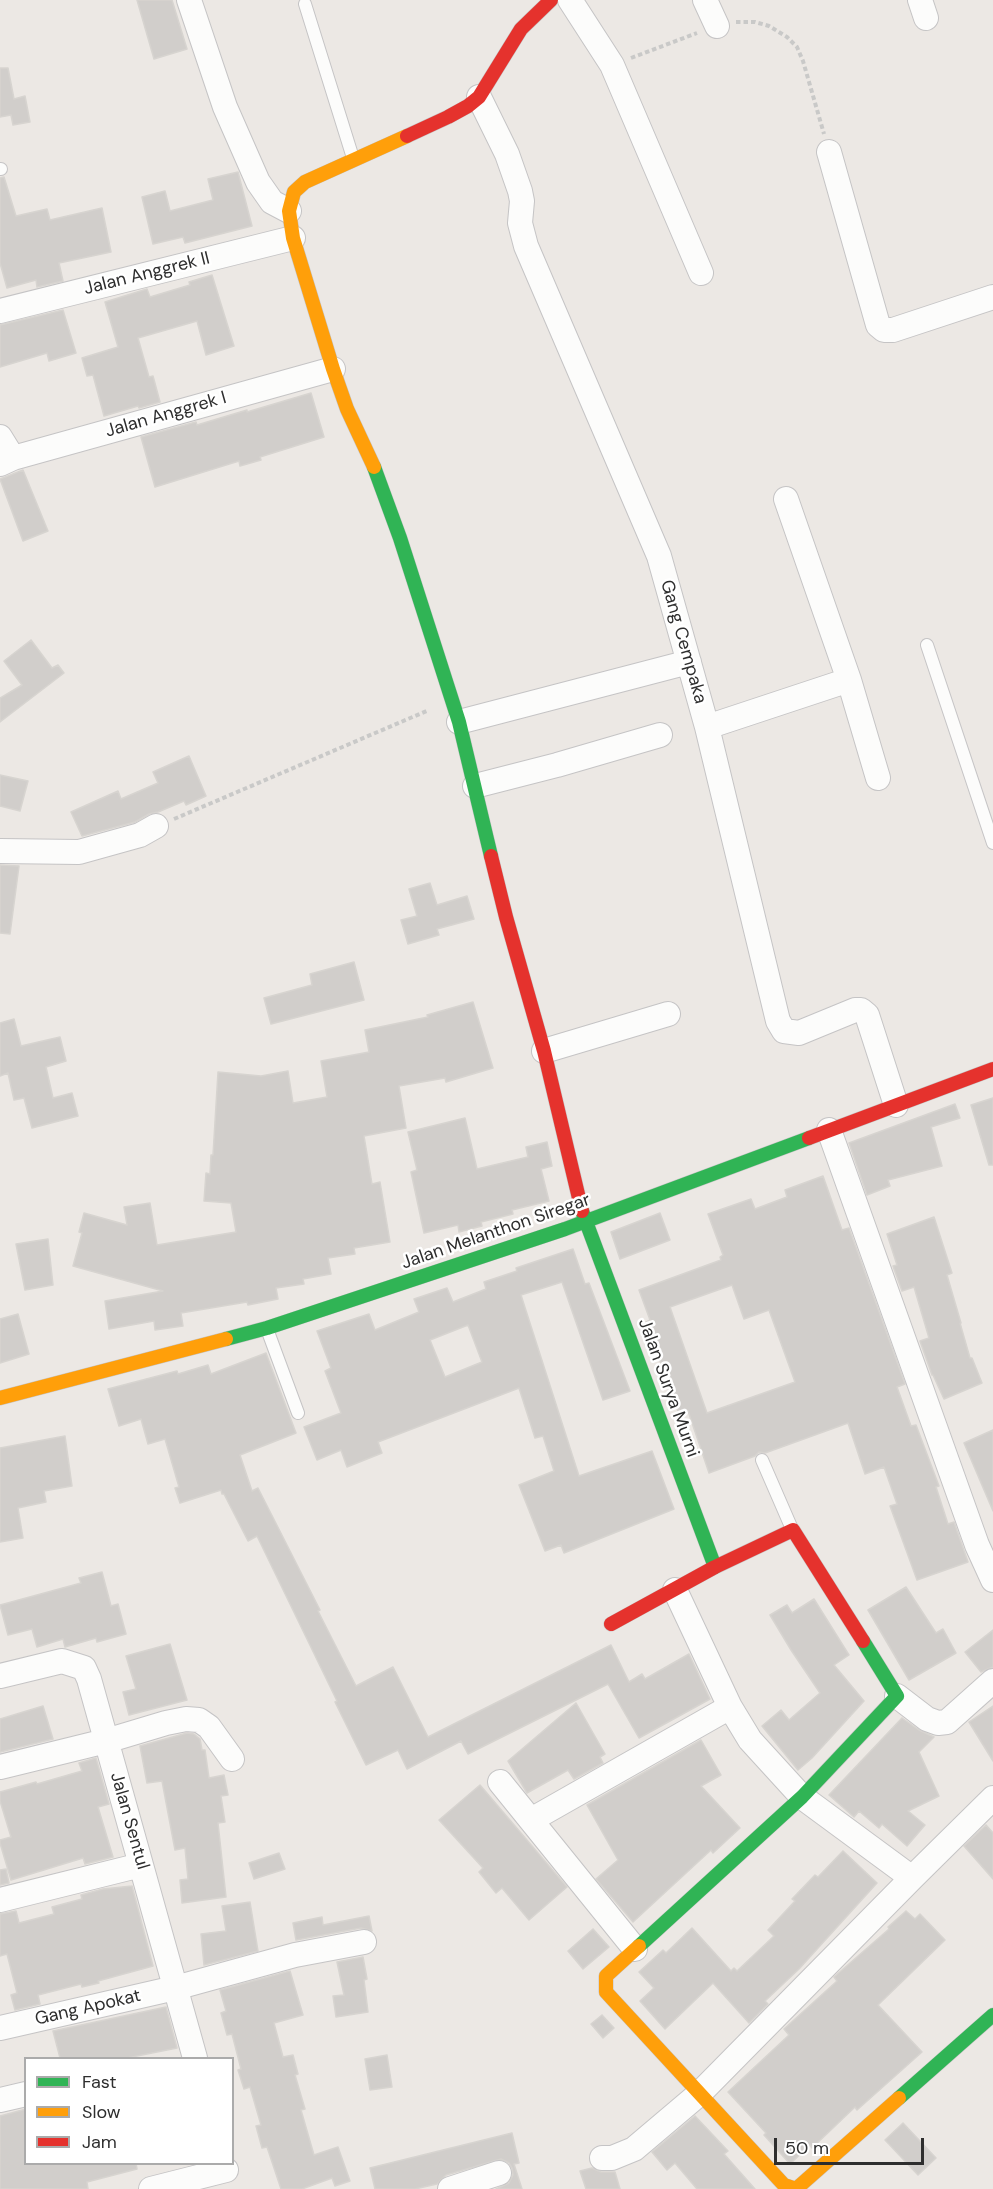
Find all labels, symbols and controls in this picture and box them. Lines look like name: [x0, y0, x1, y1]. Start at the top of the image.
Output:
street label: Jalan Anggrek II: [82, 248, 212, 300]
street label: Jalan Anggrek I: [103, 387, 229, 443]
street label: Gang Cempaka: [655, 578, 711, 706]
street label: Jalan Melanthon Siregar: [399, 1190, 593, 1274]
street label: Jalan Surya Murni: [633, 1316, 703, 1460]
street label: Jalan Sentul: [105, 1770, 153, 1872]
street label: Gang Apokat: [33, 1985, 143, 2031]
legend: [24, 2057, 234, 2165]
text: Fast: [82, 2070, 117, 2094]
text: Slow: [82, 2100, 121, 2124]
scale bar: [777, 2126, 927, 2164]
text: Jam: [82, 2130, 117, 2154]
text: 50 m: [785, 2136, 829, 2160]

